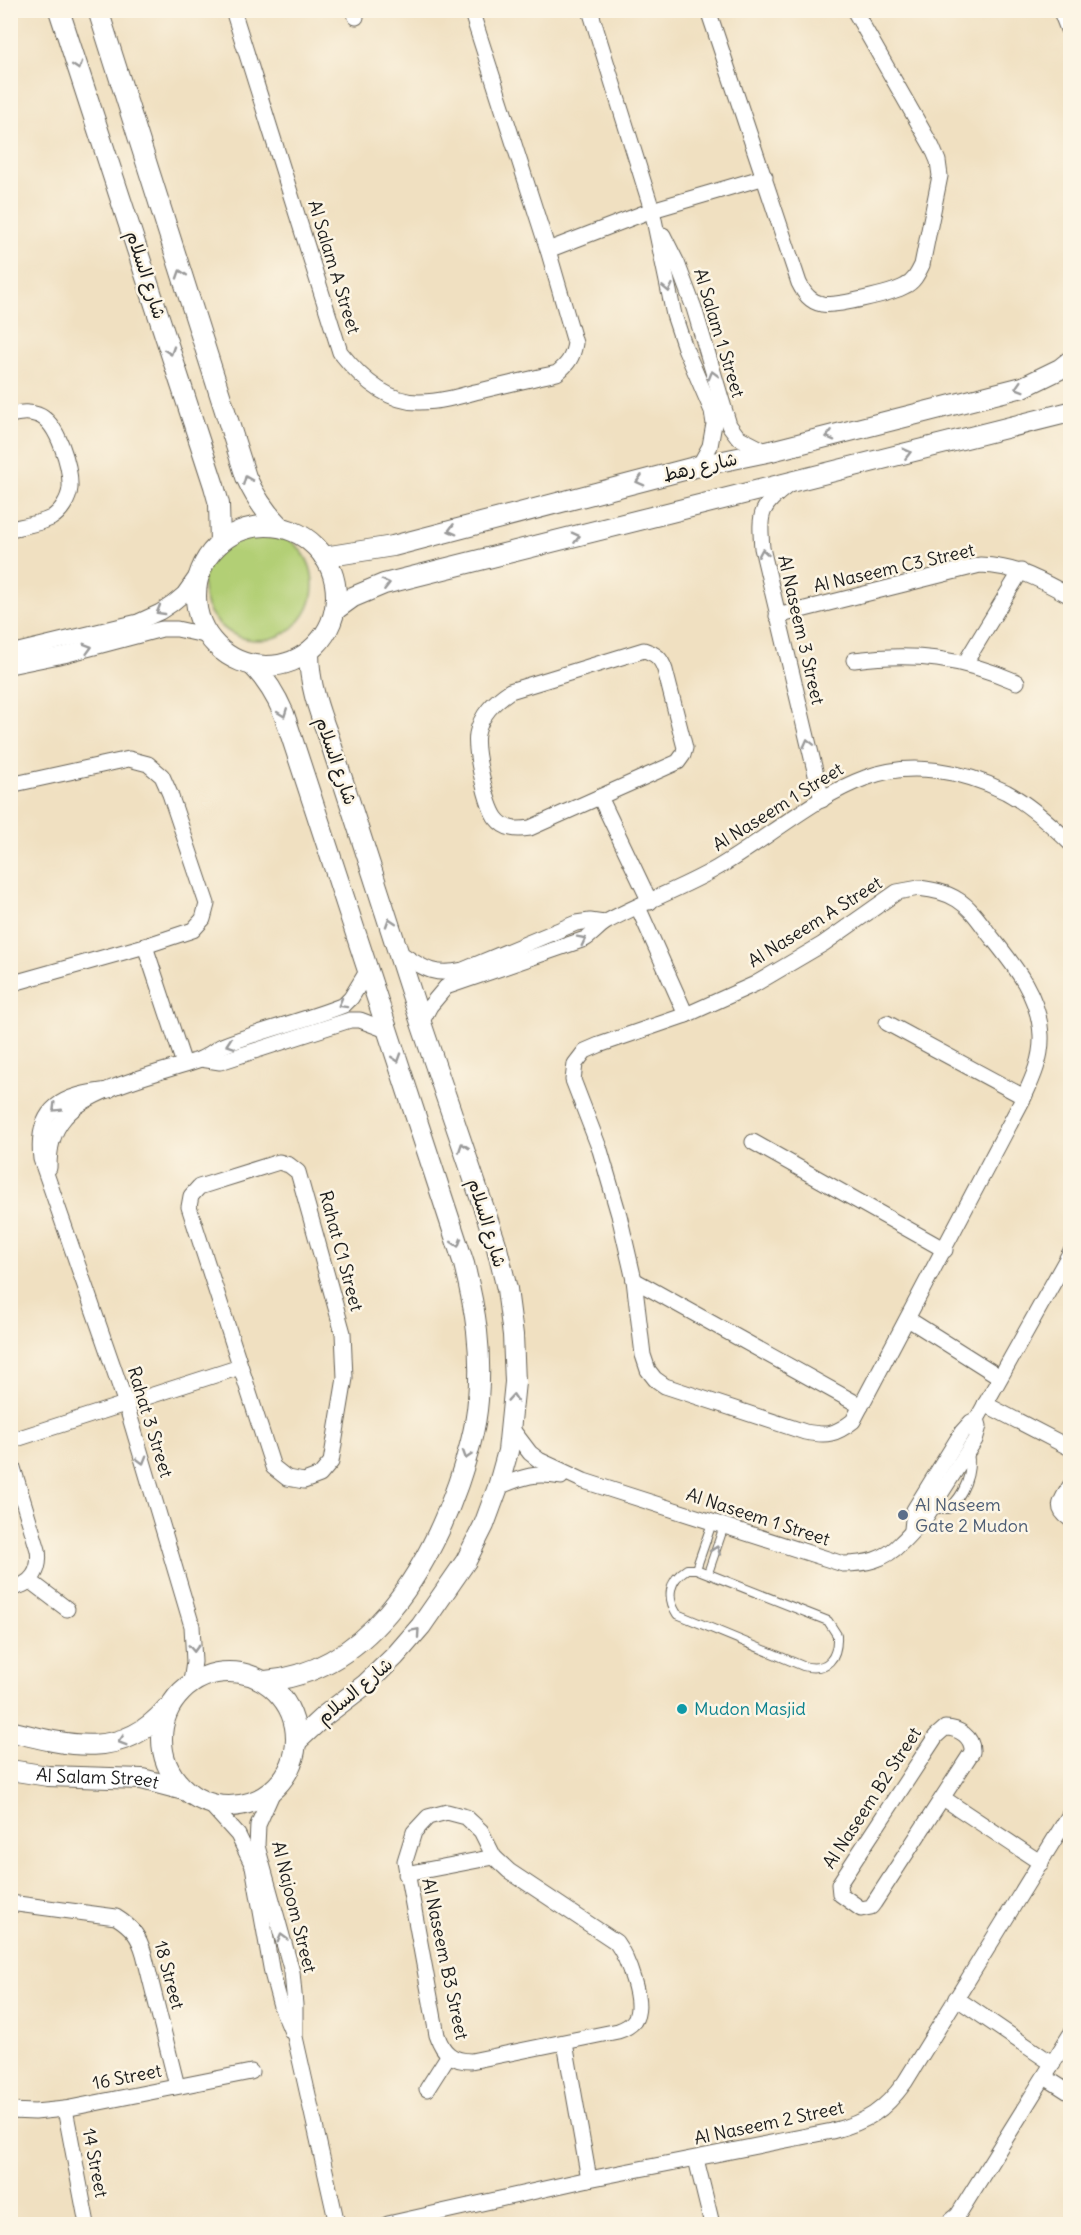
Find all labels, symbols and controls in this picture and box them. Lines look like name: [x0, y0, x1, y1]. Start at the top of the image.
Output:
one-way arrow: [70, 60, 83, 71]
street label: Al Salam A Street: [303, 197, 366, 336]
street label: شارع السلام: [119, 228, 172, 323]
street label: Al Salam 1 Street: [689, 265, 750, 400]
one-way arrow: [176, 269, 188, 280]
one-way arrow: [661, 283, 674, 293]
one-way arrow: [163, 345, 176, 356]
one-way arrow: [707, 370, 720, 380]
one-way arrow: [1014, 380, 1025, 392]
one-way arrow: [825, 428, 835, 441]
street label: شارع رهط: [660, 447, 740, 487]
one-way arrow: [901, 448, 912, 460]
one-way arrow: [636, 474, 646, 486]
one-way arrow: [242, 475, 254, 486]
one-way arrow: [447, 523, 457, 536]
one-way arrow: [570, 531, 580, 544]
street label: Al Naseem C3 Street: [811, 538, 977, 597]
one-way arrow: [757, 549, 770, 559]
street label: Al Naseem 3 Street: [773, 553, 830, 707]
one-way arrow: [381, 579, 391, 592]
one-way arrow: [156, 604, 166, 615]
one-way arrow: [83, 643, 93, 656]
one-way arrow: [276, 707, 289, 718]
street label: شارع السلام: [308, 714, 362, 809]
one-way arrow: [803, 738, 816, 748]
street label: Al Naseem 1 Street: [708, 757, 847, 856]
street label: Al Naseem A Street: [743, 871, 886, 972]
one-way arrow: [384, 917, 397, 928]
one-way arrow: [576, 935, 587, 947]
one-way arrow: [338, 997, 348, 1008]
one-way arrow: [225, 1036, 236, 1049]
one-way arrow: [390, 1052, 402, 1063]
one-way arrow: [52, 1101, 63, 1112]
one-way arrow: [458, 1142, 470, 1153]
street label: شارع السلام: [460, 1176, 512, 1271]
street label: Rahat C1 Street: [314, 1188, 369, 1314]
one-way arrow: [450, 1237, 463, 1248]
street label: Rahat 3 Street: [123, 1363, 178, 1480]
one-way arrow: [507, 1394, 520, 1403]
one-way arrow: [462, 1449, 474, 1460]
one-way arrow: [135, 1454, 147, 1465]
street label: Al Naseem 1 Street: [683, 1482, 833, 1551]
place label: Al Naseem Gate 2 Mudon: [915, 1493, 1028, 1537]
marker: Al Naseem Gate 2 Mudon: [896, 1508, 910, 1522]
one-way arrow: [709, 1545, 721, 1556]
one-way arrow: [409, 1628, 420, 1639]
one-way arrow: [187, 1643, 200, 1652]
street label: شارع السلام: [312, 1652, 399, 1731]
place label: Mudon Masjid: [694, 1697, 806, 1720]
marker: Mudon Masjid: [675, 1702, 689, 1716]
street label: Al Naseem B2 Street: [817, 1723, 926, 1873]
one-way arrow: [117, 1733, 128, 1746]
street label: Al Salam Street: [35, 1762, 161, 1794]
street label: Al Najoom Street: [267, 1839, 322, 1975]
street label: Al Naseem B3 Street: [417, 1876, 474, 2042]
one-way arrow: [277, 1933, 290, 1943]
street label: 18 Street: [149, 1938, 190, 2012]
street label: 16 Street: [90, 2059, 163, 2094]
street label: Al Naseem 2 Street: [692, 2095, 846, 2150]
street label: 14 Street: [78, 2126, 113, 2199]

